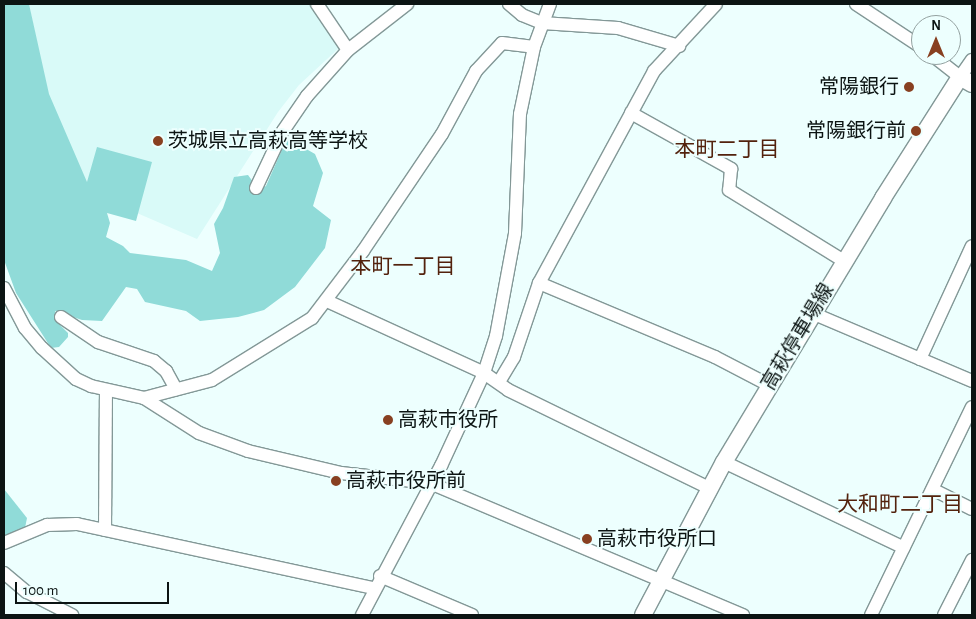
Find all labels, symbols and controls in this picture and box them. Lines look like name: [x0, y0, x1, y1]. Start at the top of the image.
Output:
north arrow: [911, 15, 961, 65]
text: N: [931, 19, 941, 33]
place label: 常陽銀行: [819, 75, 899, 99]
marker: 常陽銀行: [903, 81, 915, 93]
place label: 常陽銀行前: [806, 119, 906, 143]
marker: 常陽銀行前: [910, 125, 922, 137]
place label: 茨城県立高萩高等学校: [168, 129, 368, 153]
marker: 茨城県立高萩高等学校: [152, 135, 164, 147]
district label: 本町二丁目: [675, 137, 779, 163]
district label: 本町一丁目: [351, 254, 455, 280]
street label: 高萩停車場線: [757, 279, 839, 395]
place label: 高萩市役所: [398, 408, 498, 432]
marker: 高萩市役所: [382, 414, 394, 426]
place label: 高萩市役所前: [346, 469, 466, 493]
marker: 高萩市役所前: [330, 475, 342, 487]
district label: 大和町二丁目: [837, 492, 963, 518]
place label: 高萩市役所口: [597, 527, 717, 551]
marker: 高萩市役所口: [581, 533, 593, 545]
scale bar: [18, 572, 171, 604]
text: 100 m: [23, 583, 58, 598]

